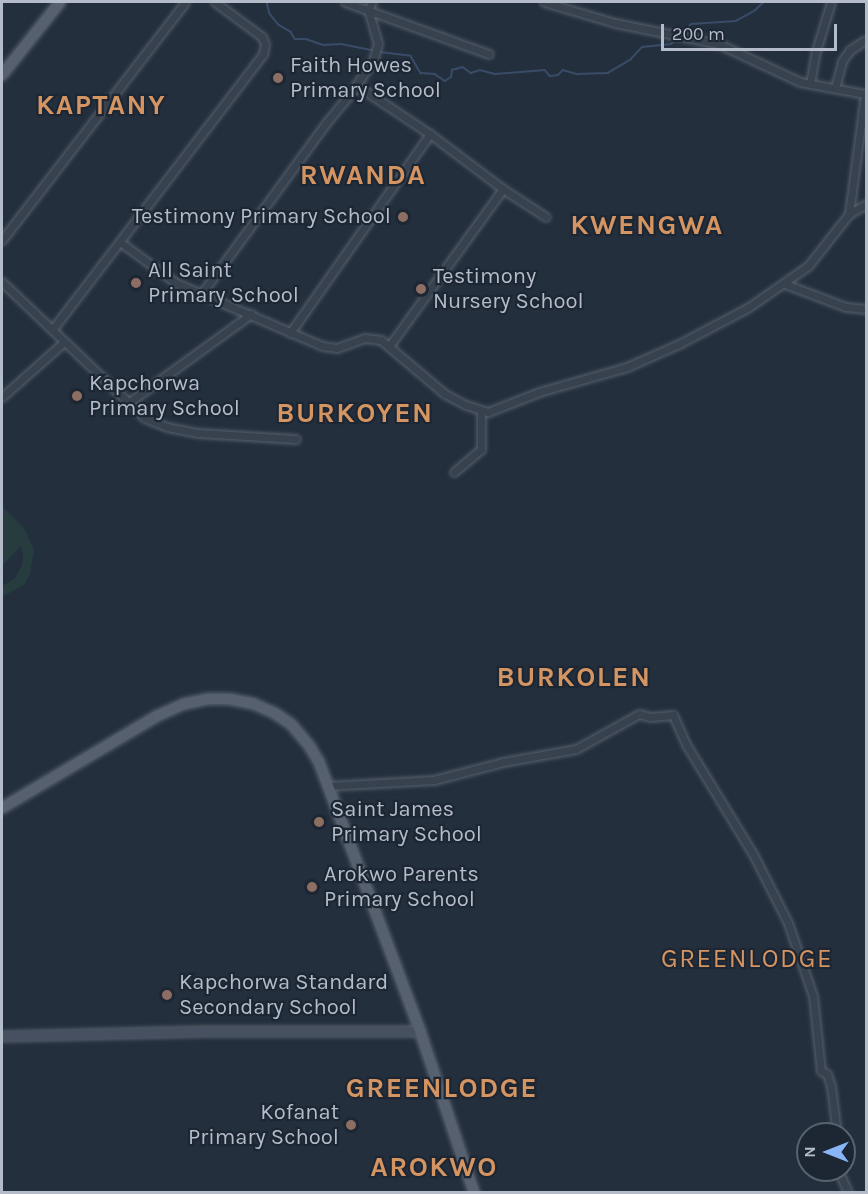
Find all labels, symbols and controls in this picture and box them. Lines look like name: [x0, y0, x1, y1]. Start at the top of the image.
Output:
scale bar: [664, 12, 840, 50]
text: 200 m: [672, 23, 725, 45]
place label: Faith Howes Primary School: [290, 52, 441, 104]
marker: Faith Howes Primary School: [271, 71, 285, 85]
district label: KAPTANY: [36, 88, 166, 122]
district label: RWANDA: [300, 158, 426, 192]
place label: Testimony Primary School: [132, 204, 391, 230]
district label: KWENGWA: [570, 208, 724, 242]
marker: Testimony Primary School: [396, 210, 410, 224]
place label: All Saint Primary School: [148, 257, 299, 308]
place label: Testimony Nursery School: [433, 263, 584, 314]
marker: All Saint Primary School: [129, 276, 143, 290]
marker: Testimony Nursery School: [414, 282, 428, 296]
place label: Kapchorwa Primary School: [89, 370, 240, 422]
marker: Kapchorwa Primary School: [70, 389, 84, 403]
district label: BURKOYEN: [276, 396, 434, 430]
district label: BURKOLEN: [496, 660, 652, 694]
place label: Saint James Primary School: [331, 796, 482, 848]
marker: Saint James Primary School: [312, 815, 326, 829]
place label: Arokwo Parents Primary School: [324, 861, 479, 912]
marker: Arokwo Parents Primary School: [305, 880, 319, 894]
district label: GREENLODGE: [661, 943, 833, 975]
place label: Kapchorwa Standard Secondary School: [179, 969, 388, 1020]
marker: Kapchorwa Standard Secondary School: [160, 988, 174, 1002]
district label: GREENLODGE: [346, 1071, 538, 1105]
place label: Kofanat Primary School: [188, 1099, 339, 1150]
marker: Kofanat Primary School: [344, 1118, 358, 1132]
north arrow: [796, 1122, 856, 1182]
text: N: [800, 1146, 819, 1158]
district label: AROKWO: [370, 1150, 498, 1184]

